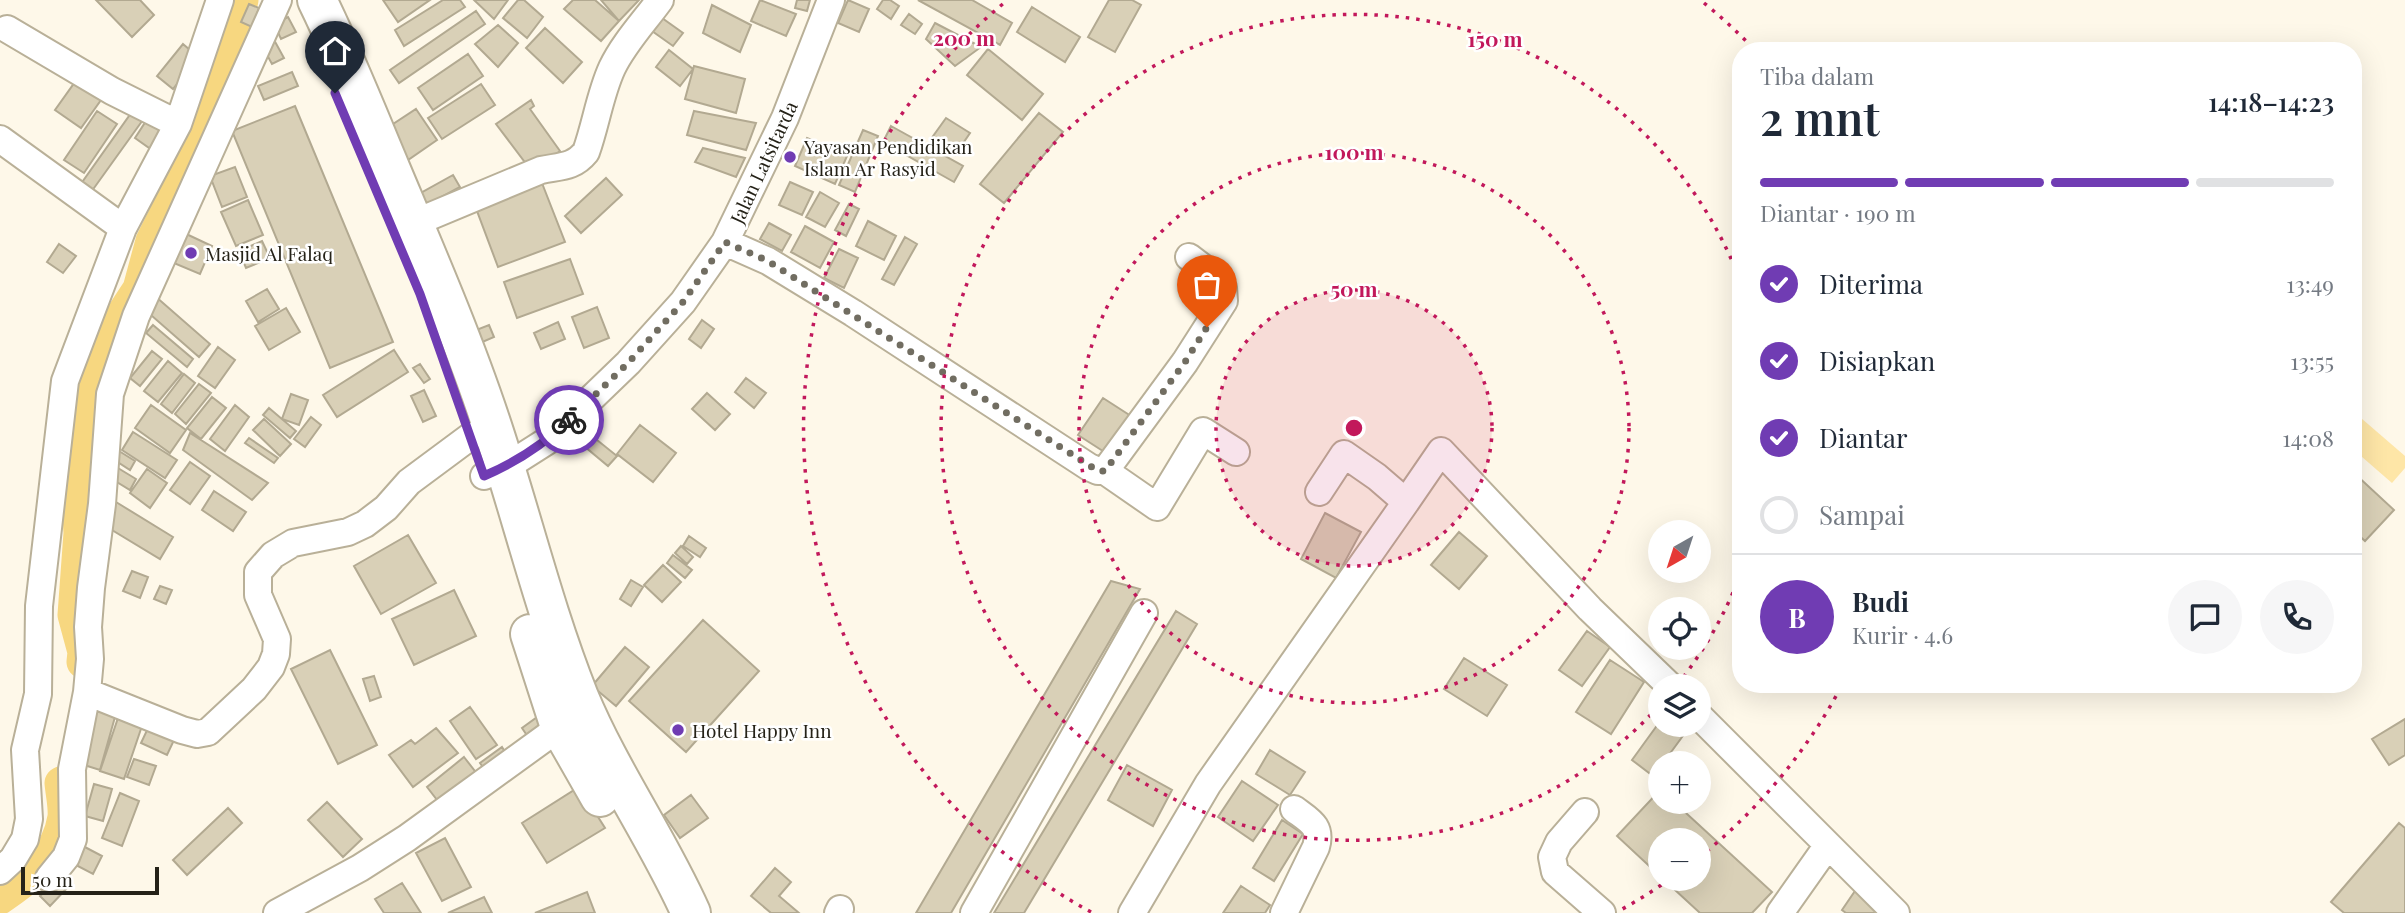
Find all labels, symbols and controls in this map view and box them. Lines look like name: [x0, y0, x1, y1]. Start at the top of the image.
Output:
pin: [305, 21, 365, 93]
text: 200 m: [933, 23, 995, 51]
text: 150 m: [1468, 24, 1522, 52]
icon: home: [316, 32, 354, 70]
text: Tiba dalam: [1760, 60, 1874, 91]
text: 14:18–14:23: [2208, 84, 2334, 119]
text: 2 mnt: [1760, 86, 1880, 148]
street label: Jalan Latsitarda: [723, 96, 803, 228]
place label: Yayasan Pendidikan Islam Ar Rasyid: [803, 133, 973, 181]
text: 100 m: [1324, 137, 1384, 165]
marker: Yayasan Pendidikan Islam Ar Rasyid: [782, 149, 798, 165]
text: Diantar · 190 m: [1760, 197, 1916, 228]
place label: Masjid Al Falaq: [205, 240, 333, 266]
marker: Masjid Al Falaq: [183, 245, 199, 261]
pin: [1177, 255, 1237, 327]
icon: check: [1760, 265, 1798, 303]
icon: bag: [1188, 266, 1226, 304]
text: Diterima: [1819, 266, 1923, 301]
text: 13:49: [2286, 268, 2334, 299]
text: 50 m: [1330, 274, 1378, 302]
icon: check: [1760, 342, 1798, 380]
text: Disiapkan: [1819, 343, 1935, 378]
text: 13:55: [2290, 345, 2334, 376]
courier: [534, 385, 604, 455]
icon: bike: [550, 401, 588, 439]
centre of rings: [1342, 416, 1366, 440]
icon: check: [1760, 419, 1798, 457]
text: Diantar: [1819, 420, 1908, 455]
text: 14:08: [2282, 422, 2334, 453]
text: Sampai: [1819, 497, 1905, 532]
north arrow: [1648, 520, 1712, 583]
map controls: [1648, 520, 1711, 891]
button: chat: [2168, 580, 2242, 654]
button: phone: [2260, 580, 2334, 654]
text: Budi: [1852, 584, 1909, 619]
button: locate: [1648, 597, 1711, 660]
text: B: [1788, 600, 1806, 635]
text: Kurir · 4.6: [1852, 619, 1953, 650]
button: layers: [1648, 674, 1711, 737]
place label: Hotel Happy Inn: [692, 717, 832, 743]
marker: Hotel Happy Inn: [670, 722, 686, 738]
button: +: [1648, 751, 1711, 814]
button: −: [1648, 828, 1711, 891]
scale bar: [21, 864, 159, 896]
text: 50 m: [32, 866, 73, 892]

